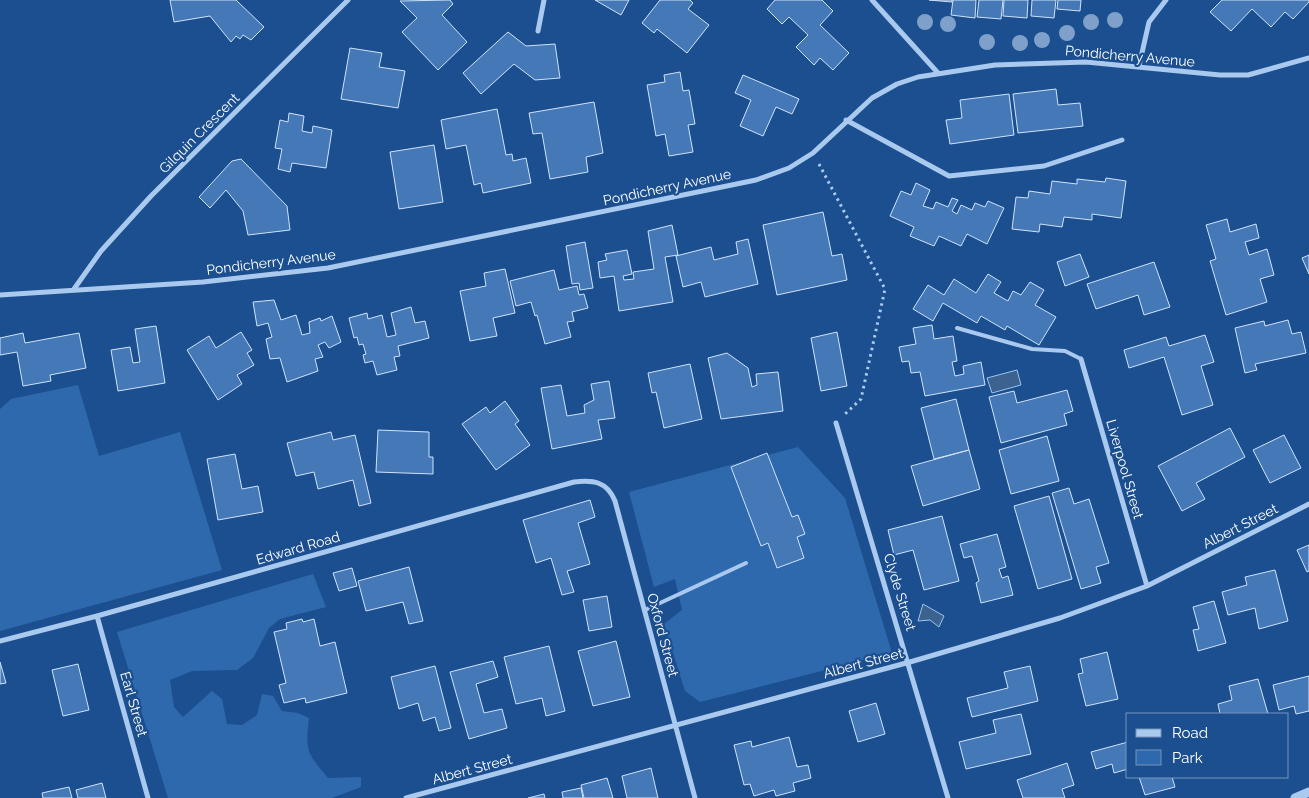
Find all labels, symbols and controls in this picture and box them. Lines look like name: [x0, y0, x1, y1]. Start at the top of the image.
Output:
street label: Pondicherry Avenue: [1064, 42, 1196, 70]
street label: Gilquin Crescent: [156, 89, 243, 176]
street label: Pondicherry Avenue: [602, 166, 732, 208]
street label: Pondicherry Avenue: [205, 246, 337, 278]
street label: Liverpool Street: [1103, 417, 1147, 521]
street label: Albert Street: [1200, 500, 1280, 552]
street label: Edward Road: [254, 528, 342, 568]
street label: Clyde Street: [881, 551, 919, 633]
street label: Oxford Street: [644, 591, 682, 679]
street label: Albert Street: [821, 645, 905, 681]
street label: Earl Street: [117, 670, 151, 739]
legend: [1126, 713, 1289, 778]
text: Road: [1172, 724, 1208, 742]
text: Park: [1172, 749, 1203, 767]
street label: Albert Street: [430, 751, 514, 787]

